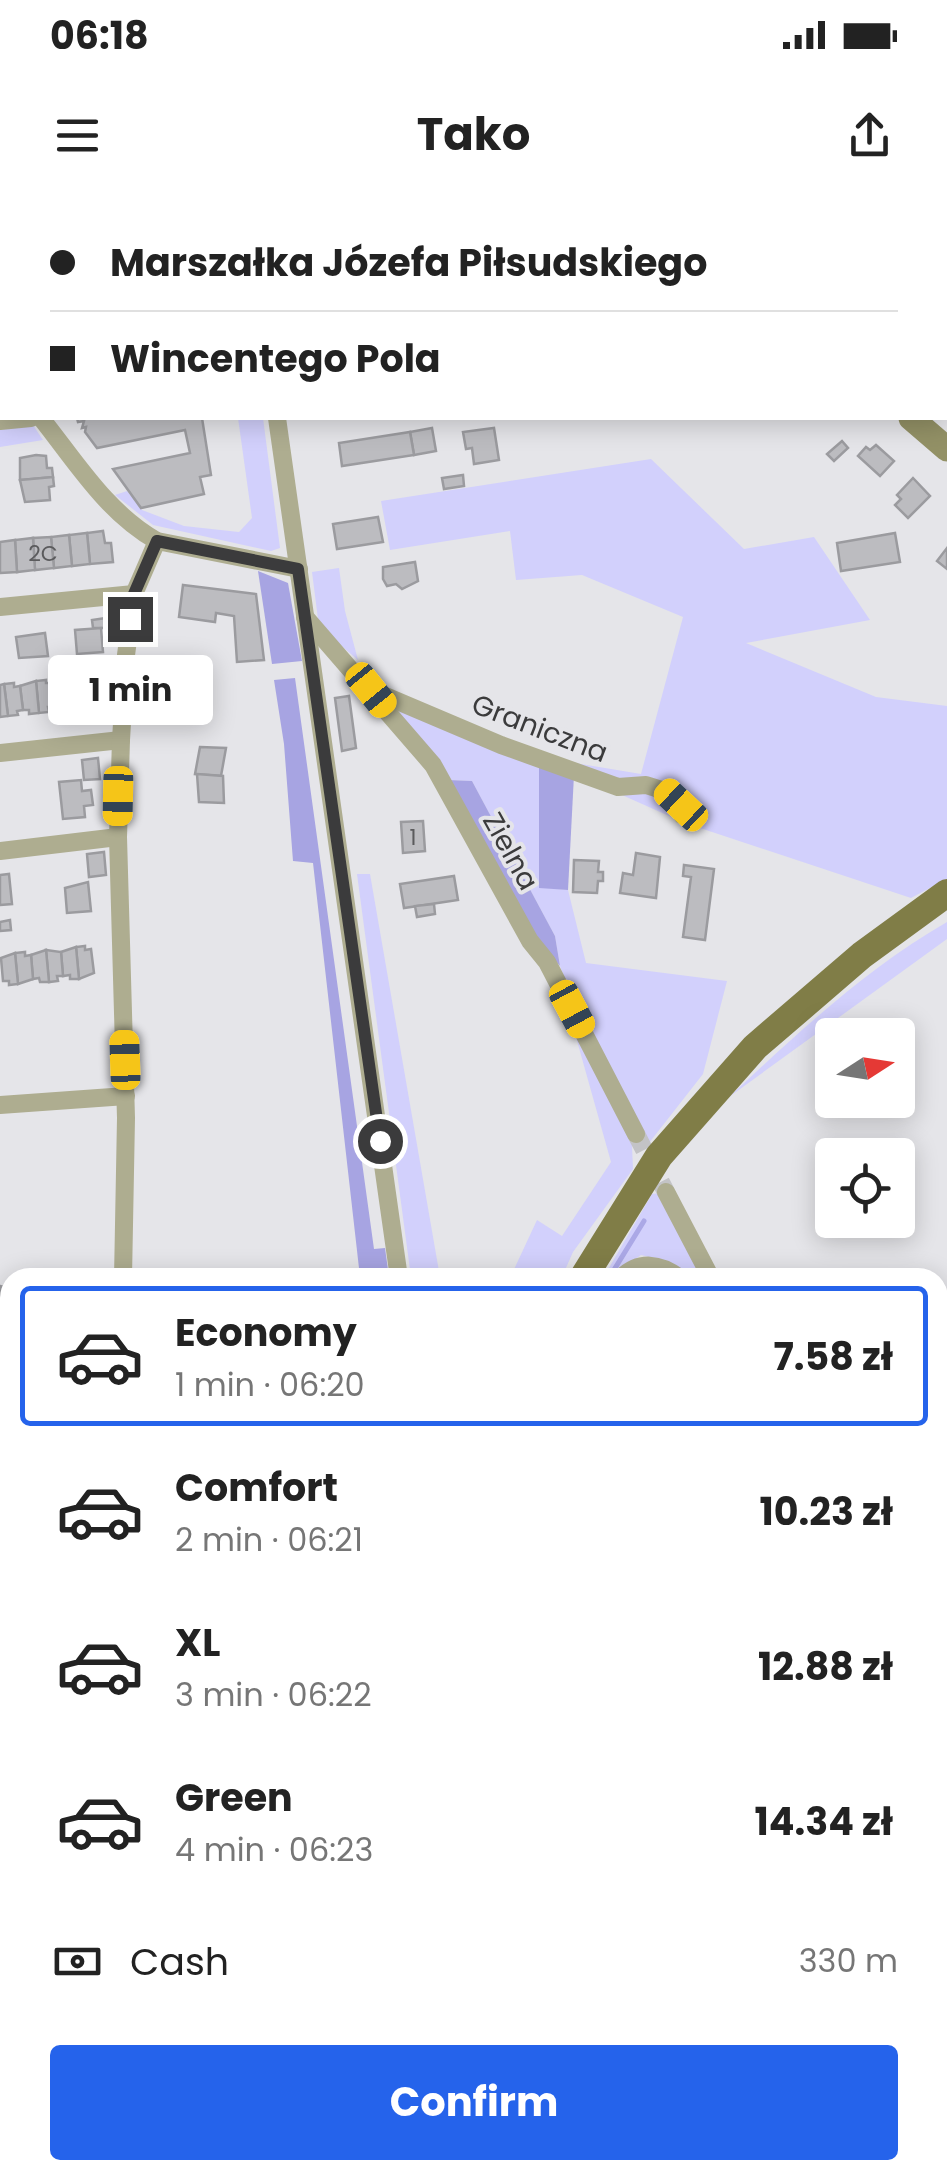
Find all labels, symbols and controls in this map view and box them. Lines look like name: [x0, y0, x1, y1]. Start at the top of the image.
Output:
text: 06:18: [50, 9, 149, 62]
text: Tako: [417, 103, 530, 166]
icon: menu: [50, 108, 105, 163]
icon: share: [842, 108, 897, 163]
text: Marszałka Józefa Piłsudskiego: [110, 236, 707, 289]
text: Wincentego Pola: [110, 332, 441, 385]
house number: 2C: [28, 538, 58, 569]
route end: [108, 597, 153, 642]
callout: 1 min: [48, 654, 212, 724]
car: [340, 657, 402, 723]
text: 1 min: [89, 667, 172, 712]
street label: Graniczna: [466, 685, 613, 772]
car: [102, 766, 134, 826]
car: [649, 774, 713, 836]
street label: Zielna: [473, 805, 548, 897]
house number: 1: [409, 822, 417, 853]
car: [545, 975, 599, 1043]
north arrow: [815, 1018, 915, 1118]
map controls: [815, 1018, 915, 1238]
car: [109, 1029, 141, 1091]
route start: [358, 1119, 403, 1164]
button: locate: [815, 1138, 915, 1238]
text: Economy: [175, 1306, 357, 1359]
icon: car: [55, 1311, 145, 1401]
text: 7.58 zł: [774, 1330, 893, 1383]
text: 1 min · 06:20: [175, 1362, 365, 1407]
text: Comfort: [175, 1461, 338, 1514]
icon: car: [55, 1466, 145, 1556]
text: 10.23 zł: [759, 1485, 893, 1538]
text: 2 min · 06:21: [175, 1517, 363, 1562]
text: XL: [175, 1616, 220, 1669]
icon: car: [55, 1621, 145, 1711]
text: 12.88 zł: [758, 1640, 893, 1693]
text: 3 min · 06:22: [175, 1672, 372, 1717]
text: Green: [175, 1771, 293, 1824]
icon: car: [55, 1776, 145, 1866]
text: 14.34 zł: [754, 1795, 893, 1848]
text: 4 min · 06:23: [175, 1827, 373, 1872]
icon: cash: [50, 1934, 105, 1989]
text: Cash: [130, 1935, 229, 1988]
text: 330 m: [799, 1938, 898, 1983]
button: Confirm: [50, 2045, 898, 2160]

